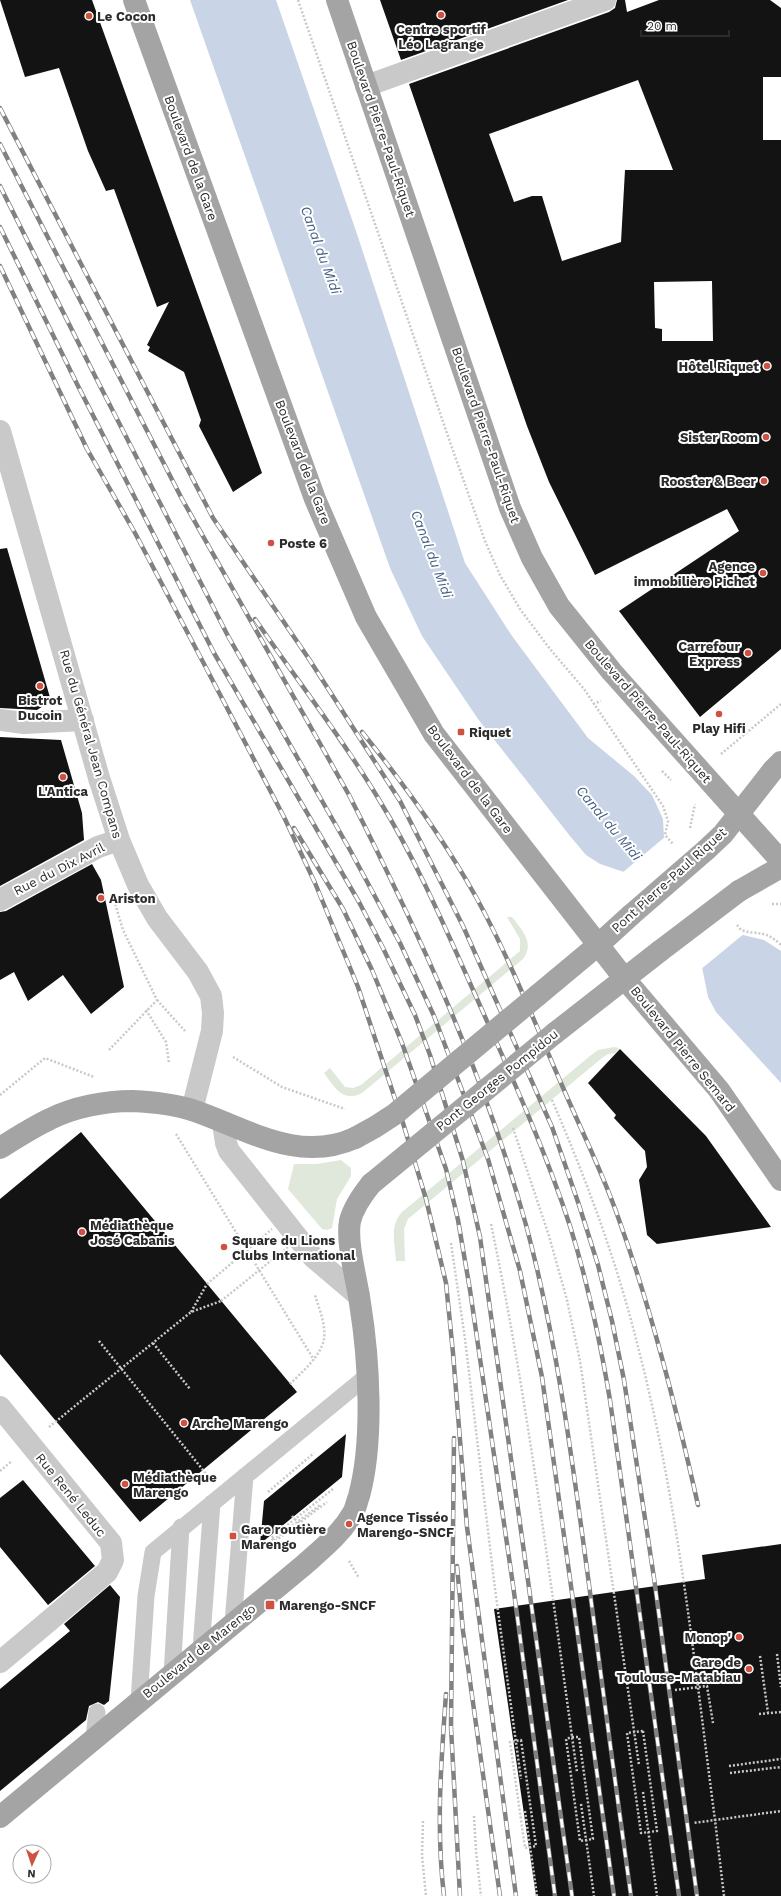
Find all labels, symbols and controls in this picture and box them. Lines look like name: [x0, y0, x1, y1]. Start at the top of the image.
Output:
place label: Le Cocon: [97, 9, 156, 24]
marker: Centre sportif Léo Lagrange: [436, 10, 446, 20]
marker: Le Cocon: [84, 11, 94, 21]
scale bar: [641, 12, 729, 38]
text: 20 m: [647, 19, 677, 33]
place label: Centre sportif Léo Lagrange: [396, 22, 487, 52]
street label: Boulevard Pierre-Paul-Riquet: [344, 39, 418, 219]
street label: Boulevard de la Gare: [161, 93, 221, 223]
water label: Canal du Midi: [298, 204, 344, 297]
street label: Boulevard Pierre-Paul-Riquet: [449, 345, 523, 525]
place label: Hôtel Riquet: [679, 359, 759, 374]
marker: Hôtel Riquet: [762, 361, 772, 371]
street label: Boulevard de la Gare: [272, 398, 334, 526]
place label: Sister Room: [680, 430, 758, 445]
marker: Sister Room: [761, 432, 771, 442]
place label: Rooster & Beer: [661, 474, 756, 489]
marker: Rooster & Beer: [759, 476, 769, 486]
water label: Canal du Midi: [408, 508, 456, 600]
place label: Poste 6: [279, 536, 327, 551]
marker: Poste 6: [266, 538, 276, 548]
place label: Agence immobilière Pichet: [634, 559, 755, 589]
marker: Agence immobilière Pichet: [758, 568, 768, 578]
street label: Boulevard Pierre-Paul-Riquet: [582, 636, 715, 786]
place label: Carrefour Express: [678, 639, 740, 669]
street label: Rue du Général Jean Compans: [57, 648, 125, 840]
marker: Carrefour Express: [743, 648, 753, 658]
marker: Bistrot Ducoin: [35, 681, 45, 691]
place label: Bistrot Ducoin: [18, 693, 62, 723]
marker: Play Hifi: [714, 709, 724, 719]
place label: Play Hifi: [692, 721, 746, 736]
street label: Boulevard de la Gare: [424, 722, 516, 836]
place label: Riquet: [469, 725, 511, 740]
marker: Riquet: [456, 727, 466, 737]
marker: L'Antica: [58, 772, 68, 782]
water label: Canal du Midi: [573, 782, 645, 864]
place label: L'Antica: [38, 784, 89, 799]
street label: Pont Pierre-Paul Riquet: [609, 824, 730, 935]
street label: Rue du Dix Avril: [11, 840, 107, 898]
place label: Ariston: [109, 891, 156, 906]
marker: Ariston: [96, 893, 106, 903]
street label: Boulevard Pierre Semard: [628, 983, 738, 1115]
street label: Pont Georges Pompidou: [433, 1026, 561, 1134]
place label: Médiathèque José Cabanis: [90, 1218, 175, 1248]
marker: Médiathèque José Cabanis: [77, 1227, 87, 1237]
place label: Square du Lions Clubs International: [232, 1233, 356, 1263]
marker: Square du Lions Clubs International: [219, 1242, 229, 1252]
place label: Arche Marengo: [192, 1416, 289, 1431]
marker: Arche Marengo: [179, 1418, 189, 1428]
street label: Rue René Leduc: [33, 1450, 109, 1540]
place label: Médiathèque Marengo: [133, 1470, 217, 1500]
marker: Médiathèque Marengo: [120, 1479, 130, 1489]
place label: Agence Tisséo Marengo-SNCF: [357, 1510, 454, 1540]
marker: Agence Tisséo Marengo-SNCF: [344, 1519, 354, 1529]
place label: Gare routière Marengo: [241, 1522, 327, 1552]
marker: Gare routière Marengo: [228, 1531, 238, 1541]
place label: Marengo-SNCF: [279, 1598, 376, 1613]
marker: Marengo-SNCF: [264, 1599, 276, 1611]
street label: Boulevard de Marengo: [139, 1601, 259, 1701]
place label: Monop': [685, 1630, 731, 1645]
marker: Monop': [734, 1632, 744, 1642]
place label: Gare de Toulouse-Matabiau: [617, 1655, 741, 1685]
marker: Gare de Toulouse-Matabiau: [744, 1664, 754, 1674]
north arrow: [12, 1844, 52, 1884]
text: N: [27, 1867, 36, 1880]

